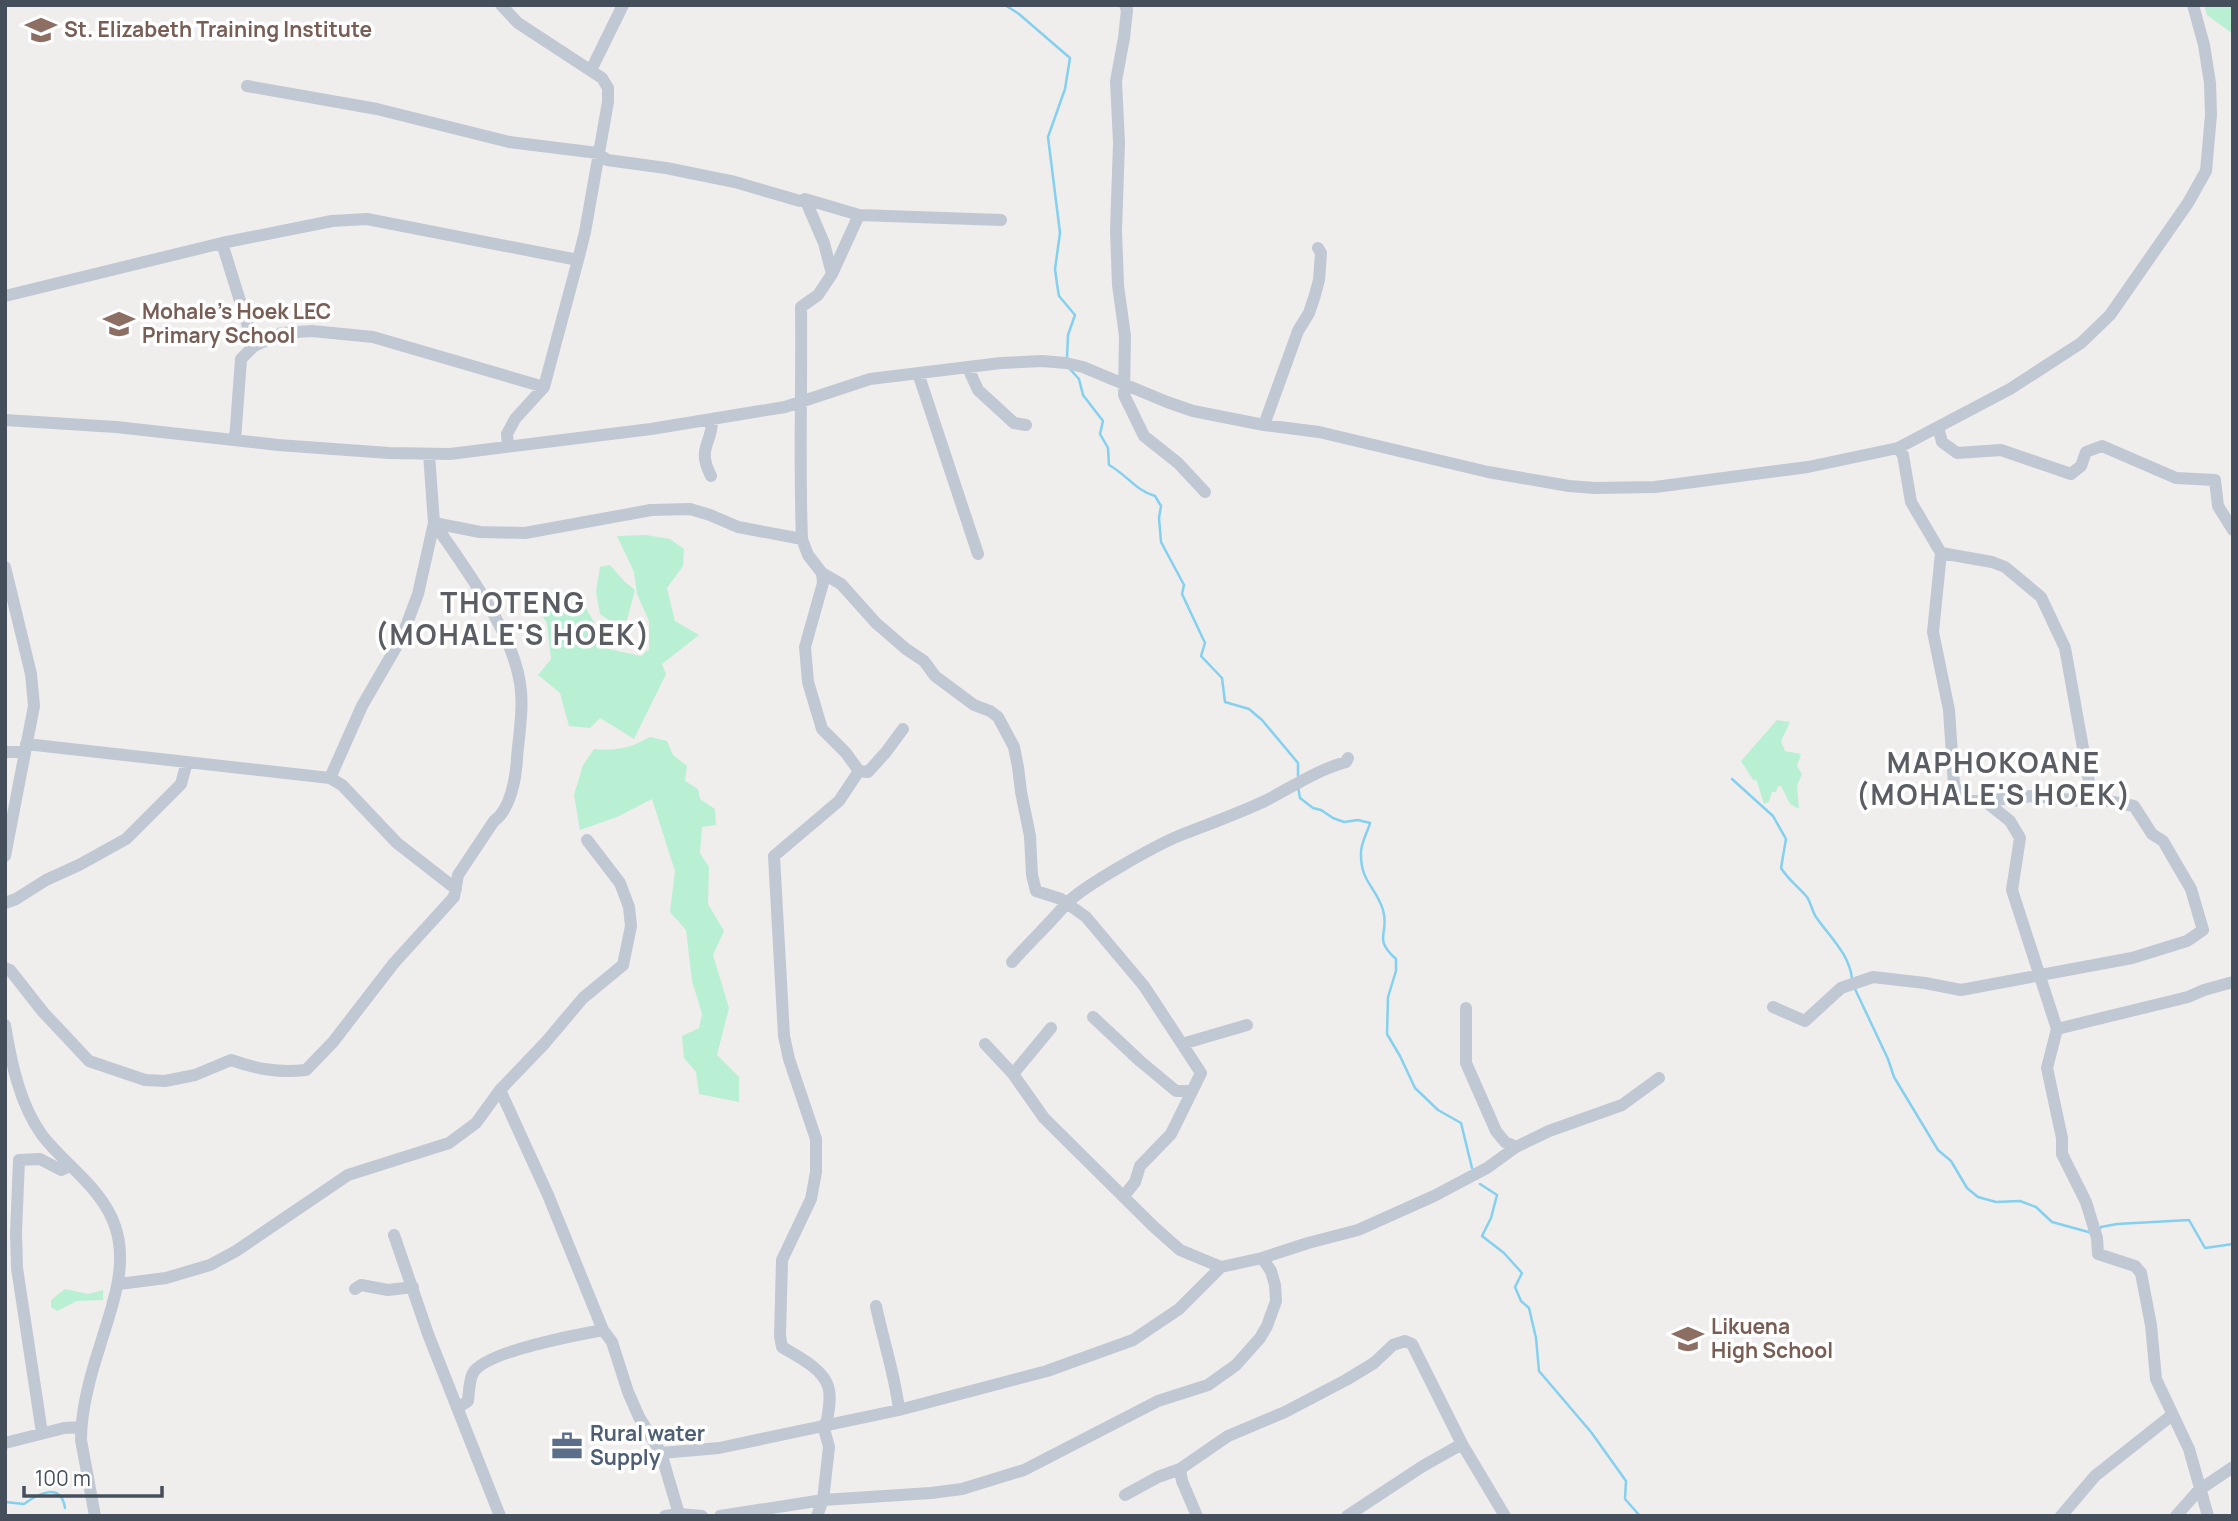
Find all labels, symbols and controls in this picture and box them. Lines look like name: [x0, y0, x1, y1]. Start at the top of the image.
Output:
school or university icon: St. Elizabeth Training Institute: [24, 13, 58, 47]
place label: St. Elizabeth Training Institute: [64, 15, 372, 43]
place label: Mohale's Hoek LEC Primary School: [142, 297, 331, 349]
school or university icon: Mohale's Hoek LEC Primary School: [102, 307, 136, 341]
district label: THOTENG (MOHALE'S HOEK): [375, 583, 651, 653]
district label: MAPHOKOANE (MOHALE'S HOEK): [1856, 743, 2132, 813]
place label: Likuena High School: [1711, 1312, 1833, 1364]
school or university icon: Likuena High School: [1671, 1322, 1705, 1356]
place label: Rural water Supply: [590, 1419, 705, 1471]
office icon: Rural water Supply: [550, 1429, 584, 1463]
scale bar: [24, 1454, 163, 1498]
text: 100 m: [35, 1464, 91, 1492]

